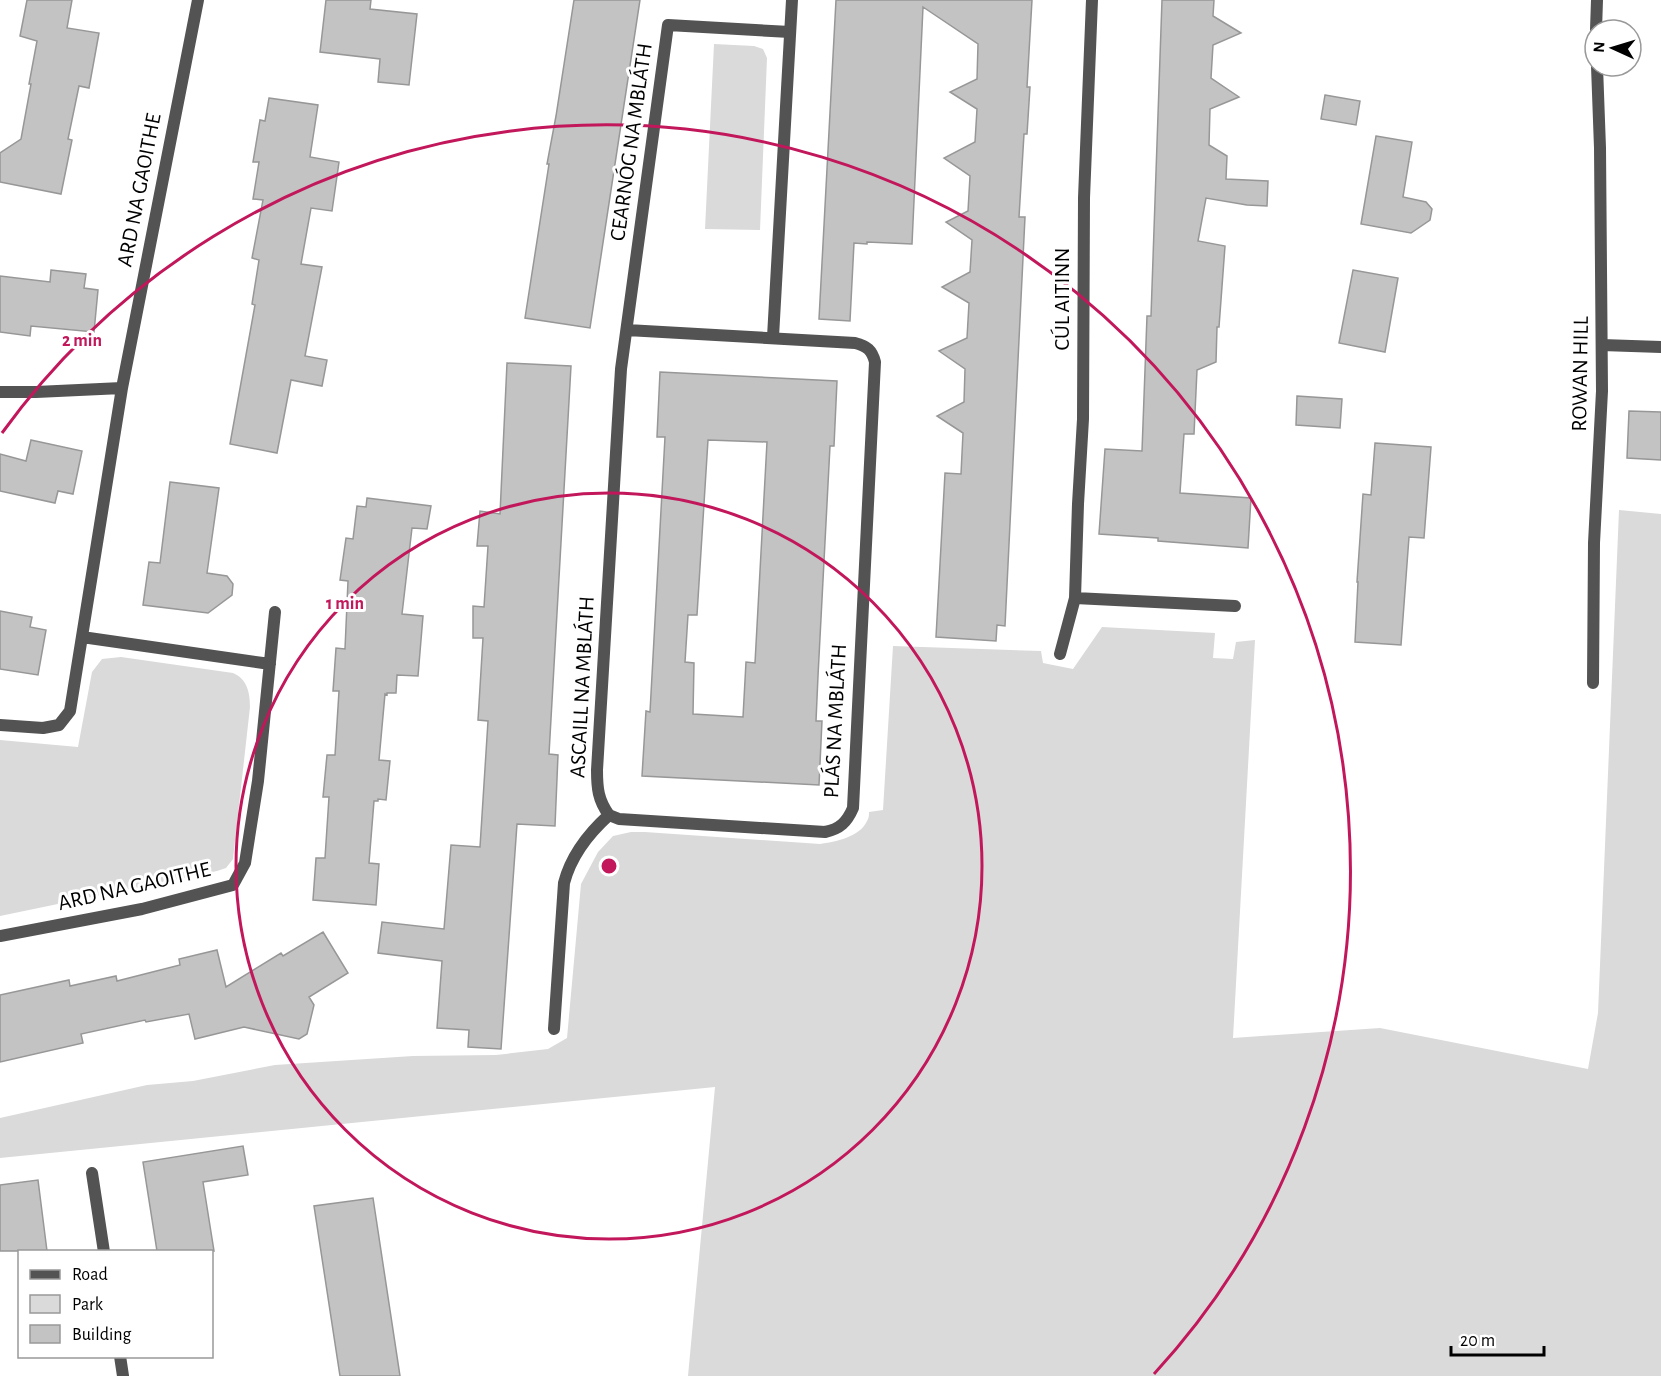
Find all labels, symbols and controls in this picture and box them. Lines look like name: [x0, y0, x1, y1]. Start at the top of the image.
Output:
north arrow: [1583, 18, 1643, 78]
text: N: [1591, 41, 1607, 53]
street label: CEARNÓG NA MBLÁTH: [605, 42, 656, 242]
street label: ARD NA GAOITHE: [113, 111, 165, 269]
street label: CÚL AITINN: [1050, 247, 1073, 351]
street label: ROWAN HILL: [1568, 315, 1592, 432]
text: 2 min: [62, 332, 102, 350]
text: 1 min: [326, 595, 364, 613]
street label: ASCAILL NA MBLÁTH: [565, 595, 598, 779]
street label: PLÁS NA MBLÁTH: [819, 643, 850, 799]
centre of rings: [599, 856, 619, 876]
street label: ARD NA GAOITHE: [56, 858, 213, 914]
legend: [18, 1250, 213, 1358]
text: Road: [72, 1266, 108, 1284]
text: Park: [72, 1296, 104, 1314]
scale bar: [1451, 1319, 1544, 1357]
text: Building: [72, 1326, 132, 1344]
text: 20 m: [1460, 1332, 1495, 1350]

